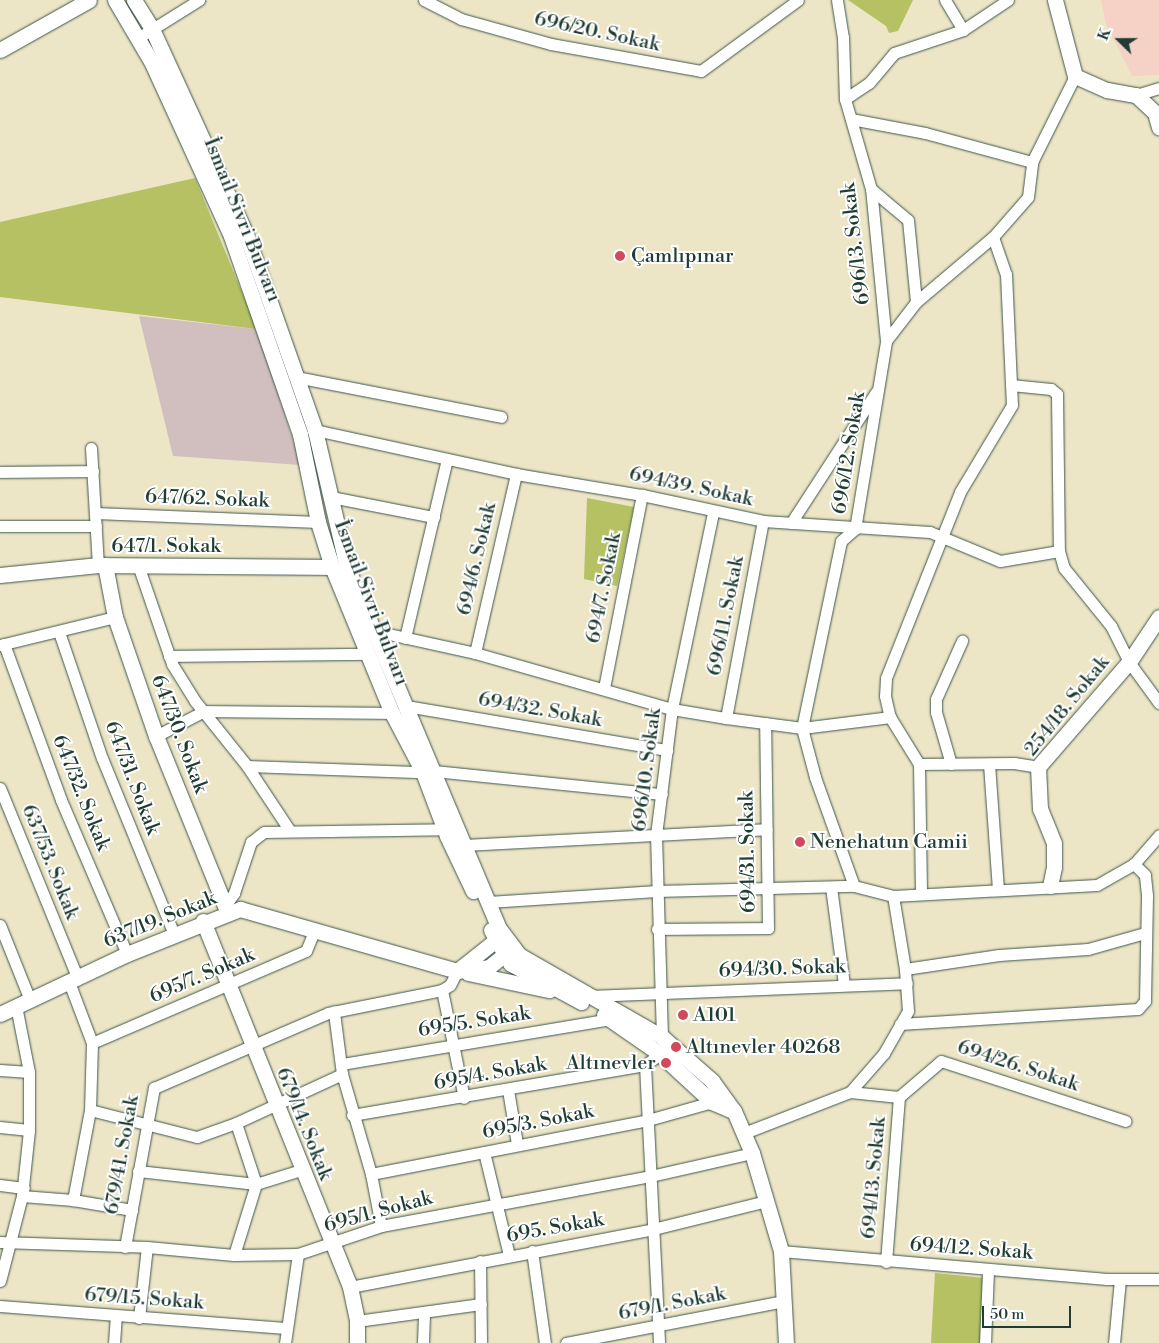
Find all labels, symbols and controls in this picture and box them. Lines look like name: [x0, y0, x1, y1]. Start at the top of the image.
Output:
street label: 696/20. Sokak: [532, 7, 662, 57]
north arrow: [1094, 15, 1144, 65]
text: K: [1095, 26, 1116, 43]
street label: İsmail Sivri Bulvarı: [198, 134, 286, 306]
street label: 696/13. Sokak: [837, 182, 875, 306]
place label: Çamlıpınar: [631, 244, 734, 268]
marker: Çamlıpınar: [613, 249, 627, 263]
street label: 696/12. Sokak: [827, 390, 871, 516]
street label: 694/39. Sokak: [627, 462, 755, 512]
street label: 647/62. Sokak: [145, 485, 269, 513]
street label: 694/6. Sokak: [452, 500, 502, 618]
street label: İsmail Sivri Bulvarı: [328, 517, 414, 689]
street label: 694/7. Sokak: [581, 531, 627, 645]
street label: 647/1. Sokak: [111, 534, 221, 558]
street label: 696/11. Sokak: [703, 554, 749, 678]
street label: 254/18. Sokak: [1019, 651, 1115, 761]
street label: 647/30. Sokak: [145, 671, 213, 797]
street label: 694/32. Sokak: [476, 687, 604, 733]
street label: 696/10. Sokak: [628, 707, 666, 833]
street label: 647/31. Sokak: [99, 718, 165, 838]
street label: 647/32. Sokak: [47, 732, 115, 854]
street label: 694/31. Sokak: [735, 791, 761, 913]
street label: 637/53. Sokak: [16, 801, 84, 923]
place label: Nenehatun Camii: [810, 830, 968, 854]
marker: Nenehatun Camii: [794, 836, 806, 848]
street label: 637/19. Sokak: [100, 886, 220, 954]
street label: 695/7. Sokak: [146, 943, 258, 1009]
street label: 694/30. Sokak: [718, 955, 846, 983]
street label: 695/5. Sokak: [416, 1001, 532, 1043]
place label: A101: [693, 1003, 736, 1027]
marker: A101: [677, 1009, 689, 1021]
place label: Altınevler 40268: [686, 1035, 841, 1059]
street label: 694/26. Sokak: [954, 1035, 1082, 1097]
marker: Altınevler 40268: [670, 1041, 682, 1053]
place label: Altınevler: [566, 1051, 656, 1075]
street label: 695/4. Sokak: [432, 1052, 548, 1096]
marker: Altınevler: [660, 1057, 672, 1069]
street label: 679/14. Sokak: [270, 1064, 338, 1184]
street label: 679/41. Sokak: [100, 1094, 144, 1216]
street label: 695/3. Sokak: [480, 1099, 596, 1145]
street label: 694/13. Sokak: [857, 1116, 891, 1240]
street label: 695/1. Sokak: [321, 1186, 435, 1238]
street label: 695. Sokak: [505, 1208, 605, 1248]
street label: 694/12. Sokak: [909, 1233, 1033, 1265]
street label: 679/1. Sokak: [616, 1282, 728, 1326]
street label: 679/15. Sokak: [84, 1283, 204, 1315]
scale bar: [984, 1296, 1073, 1328]
text: 50 m: [990, 1305, 1024, 1324]

